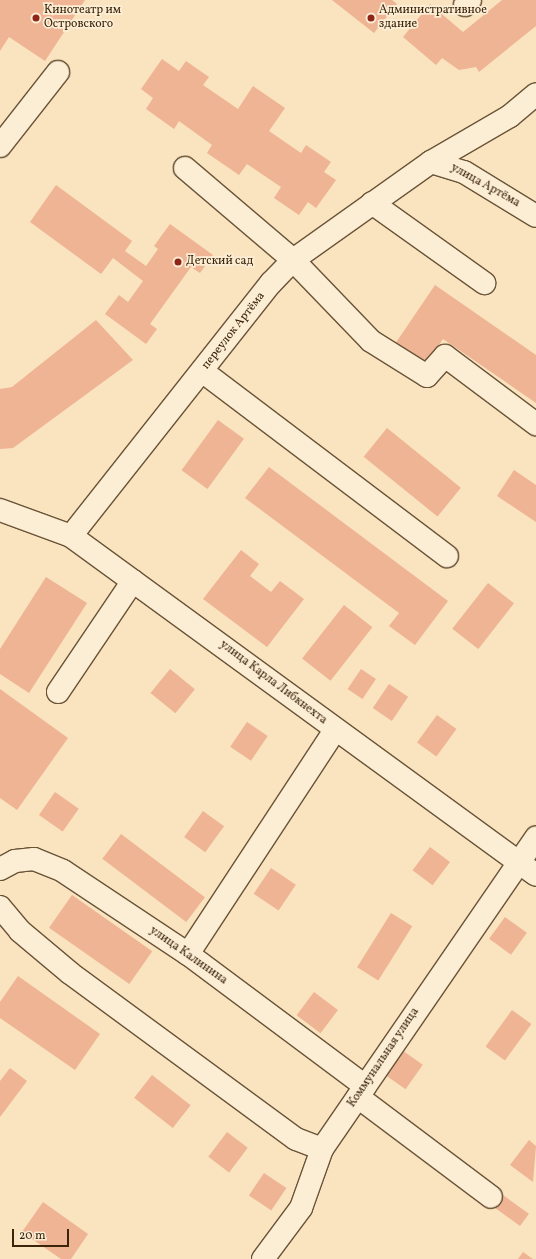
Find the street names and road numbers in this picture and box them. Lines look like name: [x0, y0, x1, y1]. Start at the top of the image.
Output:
street label: улица Артёма: [448, 161, 522, 211]
street label: переулок Артёма: [199, 289, 269, 373]
street label: улица Карла Либкнехта: [216, 638, 330, 728]
street label: улица Калинина: [146, 924, 230, 988]
street label: Коммунальная улица: [345, 1005, 423, 1111]

